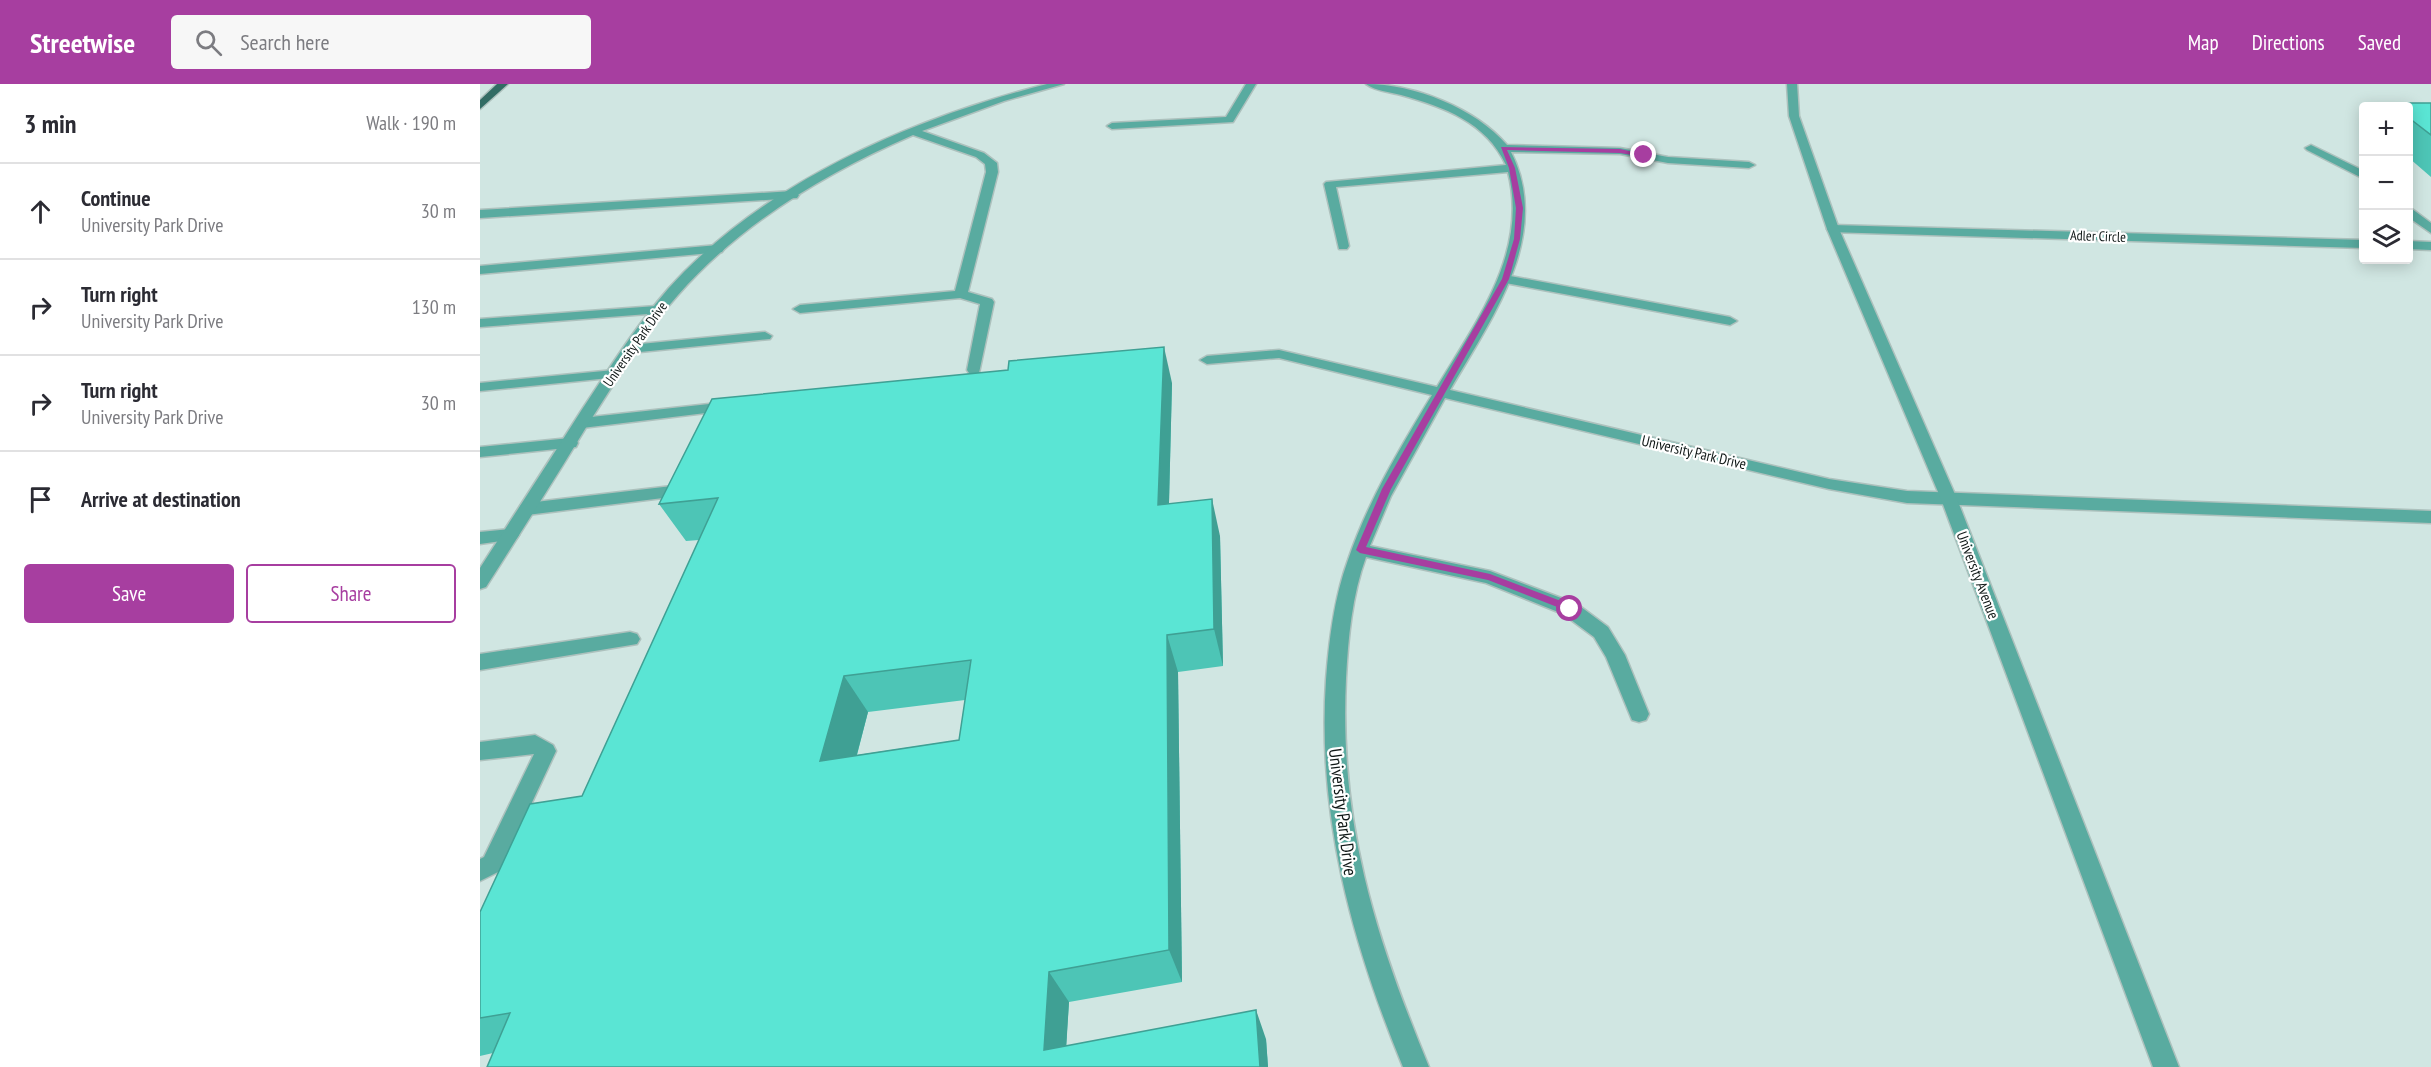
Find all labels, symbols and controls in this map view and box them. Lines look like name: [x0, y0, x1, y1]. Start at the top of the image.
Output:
search box: [171, 15, 591, 69]
text: Streetwise: [30, 24, 135, 61]
icon: search: [192, 26, 225, 59]
text: Search here: [240, 28, 330, 56]
text: Map: [2188, 29, 2219, 56]
text: Directions: [2252, 29, 2325, 56]
text: Saved: [2358, 29, 2401, 56]
map controls: [2359, 102, 2413, 264]
button: +: [2359, 102, 2413, 156]
text: 3 min: [24, 107, 77, 140]
text: Walk · 190 m: [366, 110, 456, 136]
route end: [1630, 141, 1656, 167]
button: −: [2359, 156, 2413, 210]
text: Continue: [81, 184, 151, 212]
icon: ahead: [24, 195, 57, 228]
text: 30 m: [421, 198, 456, 224]
button: layers: [2359, 210, 2413, 264]
text: University Park Drive: [81, 212, 224, 238]
street label: Adler Circle: [2070, 226, 2126, 246]
text: Turn right: [81, 280, 158, 308]
icon: right: [24, 291, 57, 324]
text: 130 m: [412, 294, 456, 320]
street label: University Park Drive: [599, 298, 671, 390]
text: University Park Drive: [81, 308, 224, 334]
text: Turn right: [81, 376, 158, 404]
icon: right: [24, 387, 57, 420]
text: 30 m: [421, 390, 456, 416]
text: University Park Drive: [81, 404, 224, 430]
street label: University Park Drive: [1640, 431, 1748, 473]
icon: arrive: [24, 483, 57, 516]
text: Arrive at destination: [81, 485, 241, 513]
street label: University Avenue: [1953, 529, 2003, 621]
button: Save: [24, 564, 234, 623]
button: Share: [246, 564, 456, 623]
route start: [1556, 595, 1582, 621]
street label: University Park Drive: [1324, 747, 1362, 877]

